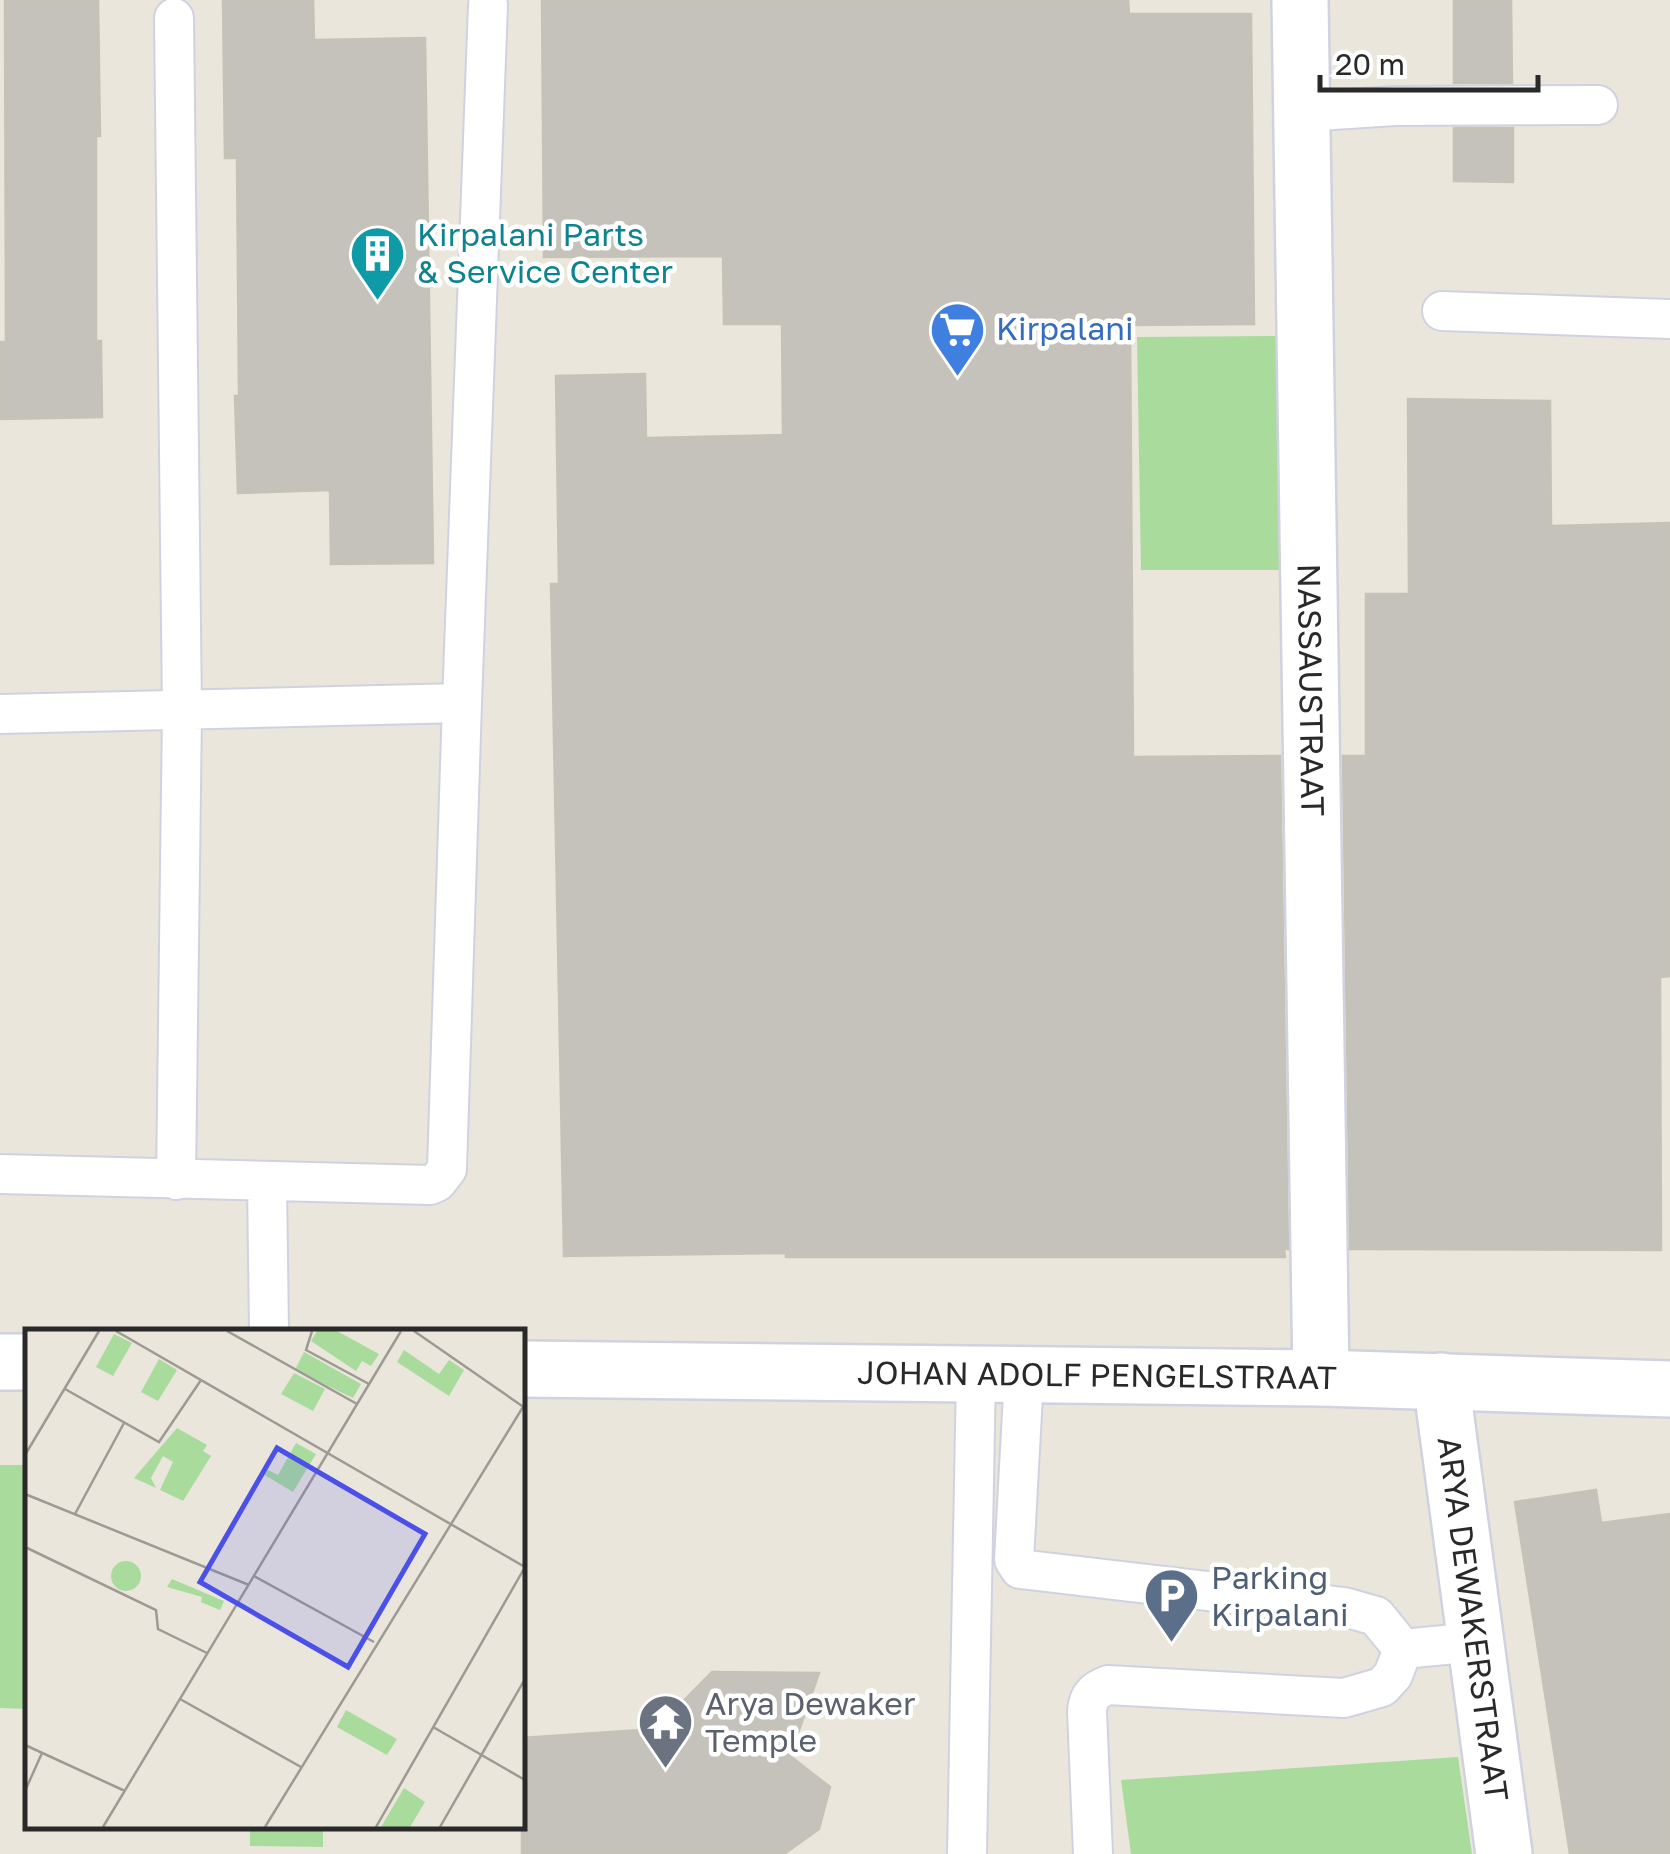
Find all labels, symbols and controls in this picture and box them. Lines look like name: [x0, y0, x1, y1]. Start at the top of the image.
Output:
scale bar: [1320, 30, 1538, 92]
text: 20 m: [1335, 46, 1405, 82]
place label: Kirpalani Parts & Service Center: [417, 215, 673, 290]
building icon: Kirpalani Parts & Service Center: [348, 223, 408, 302]
supermarket icon: Kirpalani: [927, 299, 987, 378]
place label: Kirpalani: [996, 309, 1133, 347]
street label: NASSAUSTRAAT: [1291, 563, 1332, 817]
inset map: [25, 1329, 525, 1829]
street label: JOHAN ADOLF PENGELSTRAAT: [857, 1353, 1338, 1396]
street label: ARYA DEWAKERSTRAAT: [1431, 1434, 1517, 1803]
place label: Parking Kirpalani: [1211, 1558, 1348, 1633]
parking icon: Parking Kirpalani: [1142, 1566, 1202, 1645]
place label: Arya Dewaker Temple: [705, 1684, 915, 1759]
temple icon: Arya Dewaker Temple: [636, 1692, 696, 1771]

